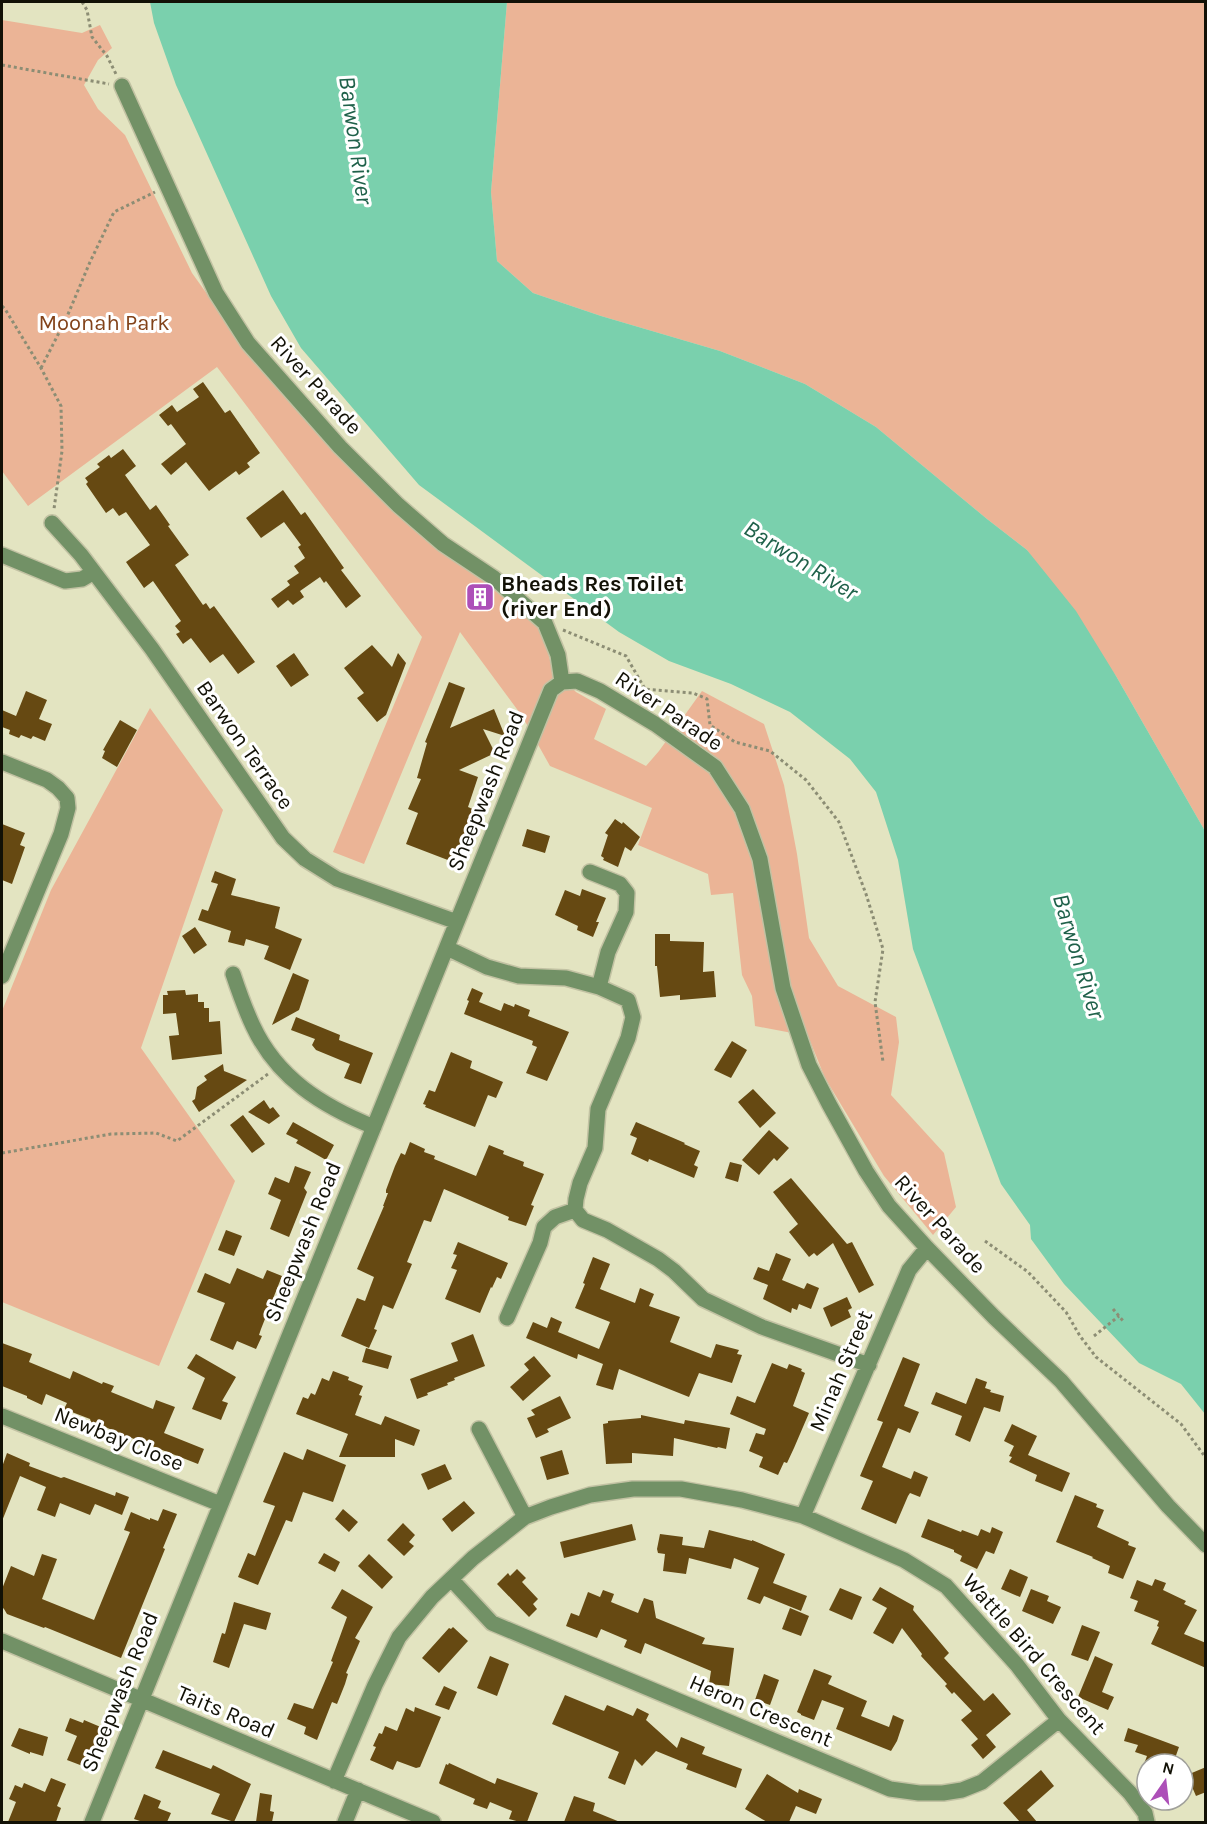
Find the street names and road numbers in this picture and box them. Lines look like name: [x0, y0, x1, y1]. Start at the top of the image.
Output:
street label: River Parade: [265, 330, 367, 440]
street label: River Parade: [610, 665, 728, 757]
street label: Barwon Terrace: [191, 675, 299, 815]
street label: Sheepwash Road: [442, 707, 530, 875]
street label: Sheepwash Road: [259, 1158, 347, 1326]
street label: River Parade: [889, 1169, 991, 1279]
street label: Minah Street: [804, 1306, 878, 1436]
street label: Newbay Close: [50, 1401, 188, 1477]
street label: Wattle Bird Crescent: [957, 1568, 1111, 1740]
street label: Sheepwash Road: [76, 1608, 164, 1776]
street label: Heron Crescent: [686, 1669, 836, 1753]
street label: Taits Road: [173, 1680, 279, 1744]

